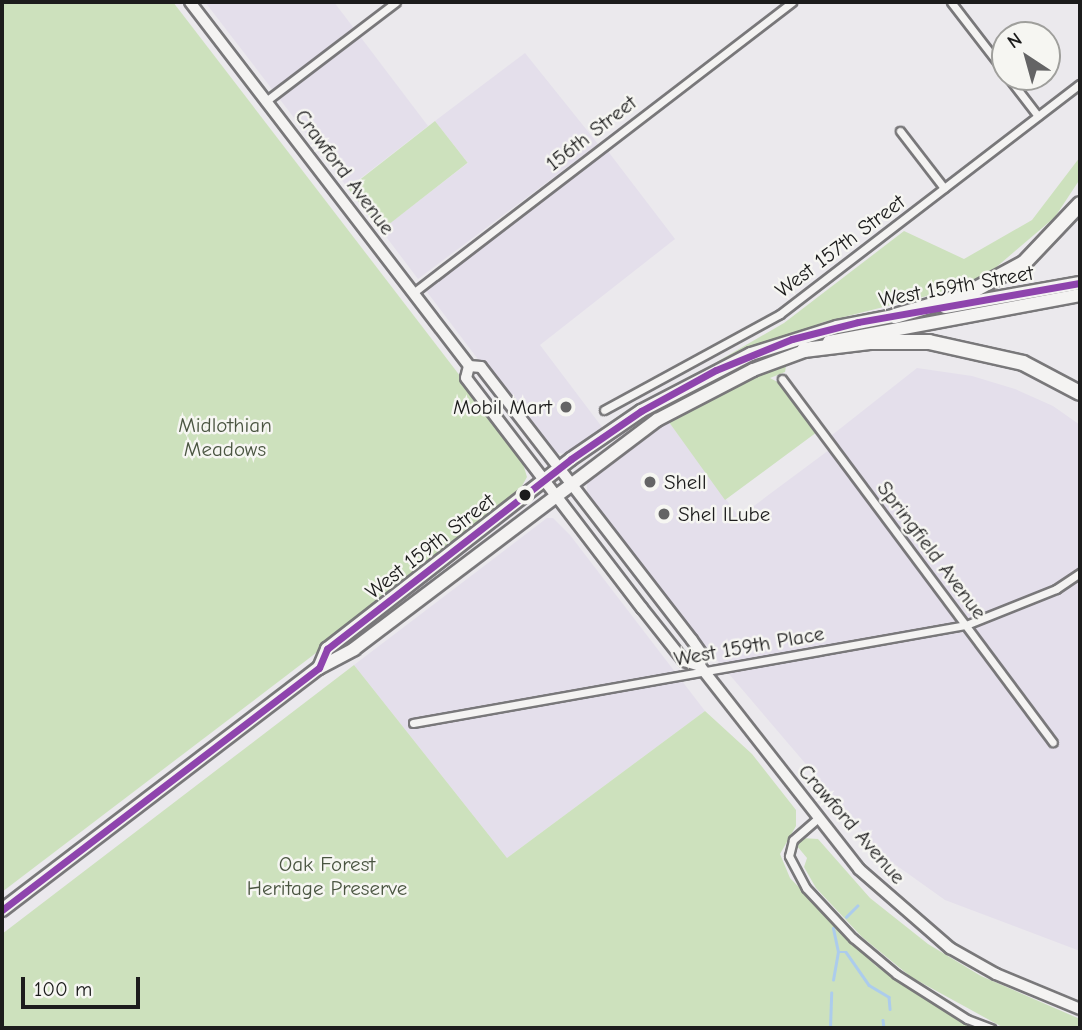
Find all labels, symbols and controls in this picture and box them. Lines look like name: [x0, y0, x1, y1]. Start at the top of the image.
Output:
north arrow: [991, 21, 1061, 91]
text: N: [1003, 28, 1026, 53]
street label: 156th Street: [541, 90, 641, 176]
street label: Crawford Avenue: [290, 104, 400, 240]
street label: West 157th Street: [770, 189, 910, 303]
street label: West 159th Street: [877, 260, 1035, 312]
place label: Mobil Mart: [453, 394, 552, 420]
marker: Mobil Mart: [558, 399, 574, 415]
park label: Midlothian Meadows: [178, 412, 272, 462]
place label: Shell: [664, 469, 707, 495]
marker: Shell: [642, 474, 658, 490]
street label: Springfield Avenue: [872, 476, 992, 624]
street label: West 159th Street: [360, 488, 500, 604]
unlabelled marker: [518, 488, 532, 502]
place label: Shel lLube: [678, 501, 770, 527]
marker: Shel lLube: [656, 506, 672, 522]
street label: West 159th Place: [672, 620, 826, 672]
street label: Crawford Avenue: [793, 759, 911, 889]
park label: Oak Forest Heritage Preserve: [247, 851, 407, 901]
scale bar: [24, 964, 144, 1008]
text: 100 m: [34, 977, 92, 1001]

